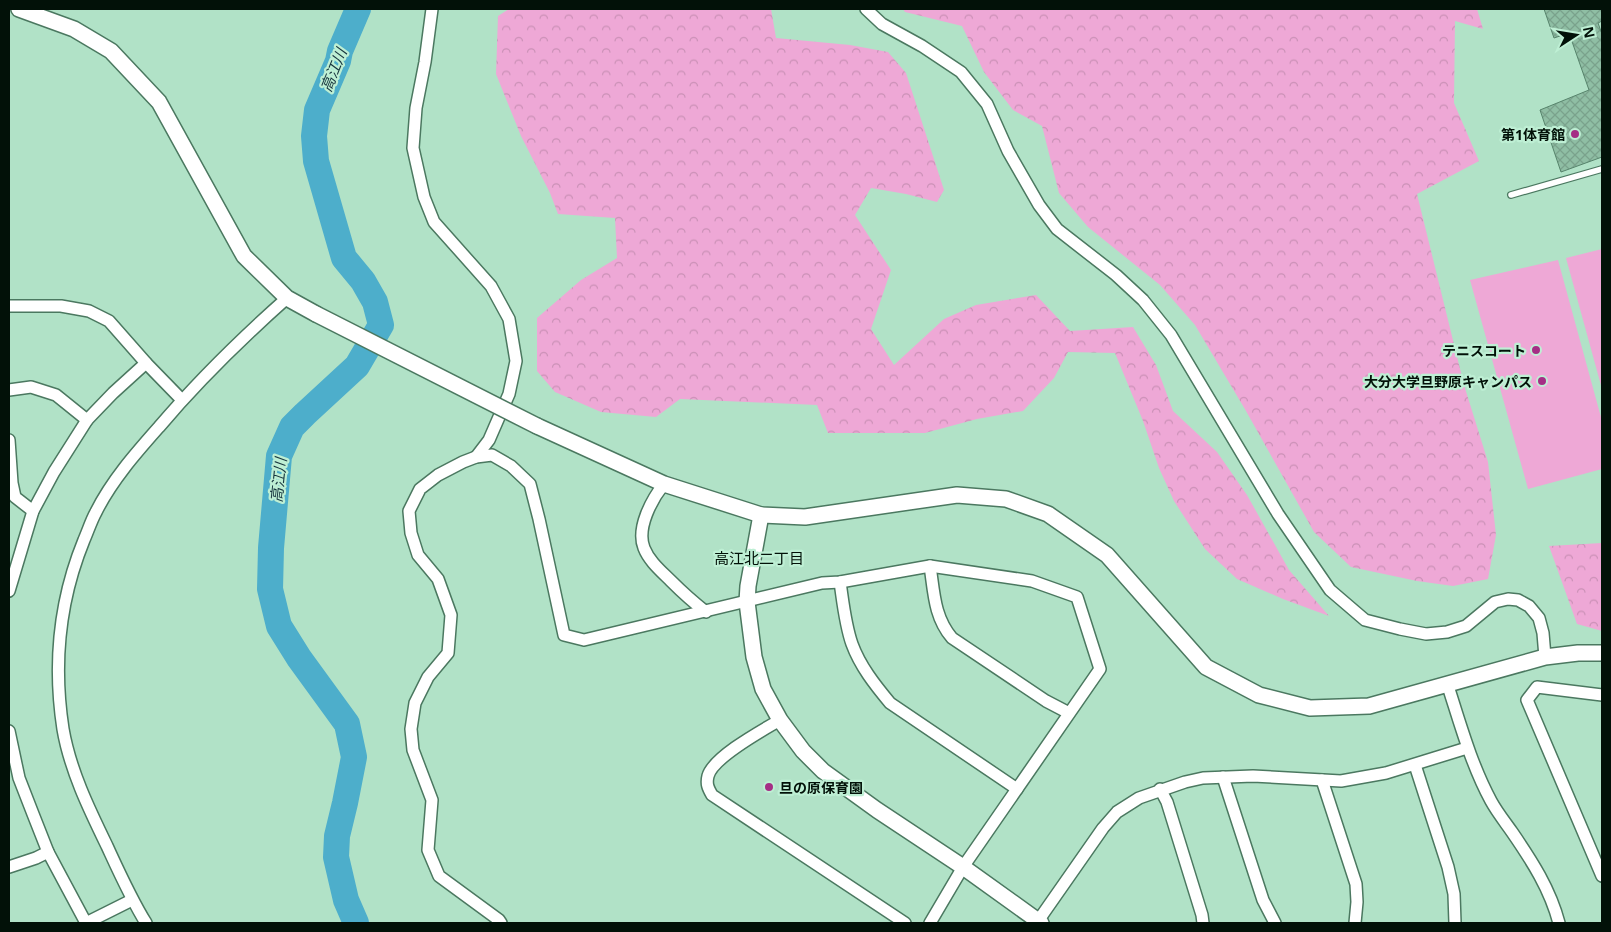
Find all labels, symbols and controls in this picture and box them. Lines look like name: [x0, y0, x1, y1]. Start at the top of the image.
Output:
north arrow: [1551, 10, 1601, 60]
text: N: [1579, 25, 1600, 40]
water label: 高江川: [315, 44, 351, 95]
place label: 第1体育館: [1501, 125, 1565, 144]
marker: 第1体育館: [1569, 128, 1581, 140]
place label: テニスコート: [1442, 341, 1526, 360]
marker: テニスコート: [1530, 344, 1542, 356]
place label: 大分大学旦野原キャンパス: [1364, 372, 1532, 391]
marker: 大分大学旦野原キャンパス: [1536, 375, 1548, 387]
water label: 高江川: [266, 455, 291, 503]
district label: 高江北二丁目: [714, 548, 804, 568]
place label: 旦の原保育園: [779, 778, 863, 797]
marker: 旦の原保育園: [763, 781, 775, 793]

